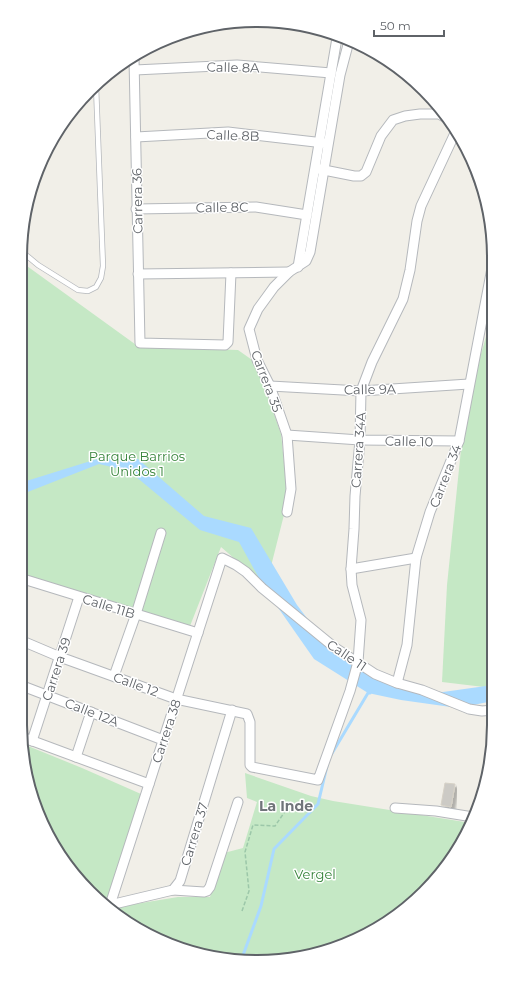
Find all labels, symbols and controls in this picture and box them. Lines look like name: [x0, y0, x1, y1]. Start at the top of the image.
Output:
scale bar: [374, 12, 444, 38]
text: 50 m: [380, 18, 411, 33]
street label: Calle 8A: [207, 59, 260, 75]
street label: Calle 8B: [206, 126, 260, 144]
street label: Carrera 36: [128, 168, 146, 234]
street label: Calle 8C: [196, 199, 248, 215]
street label: Carrera 35: [248, 348, 286, 414]
street label: Calle 9A: [344, 381, 397, 397]
street label: Carrera 34A: [347, 411, 369, 488]
street label: Calle 10: [385, 433, 433, 449]
street label: Carrera 34: [426, 442, 465, 510]
park label: Parque Barrios Unidos 1: [89, 448, 185, 479]
street label: Calle 11B: [81, 590, 137, 622]
street label: Carrera 39: [38, 635, 74, 703]
street label: Calle 11: [324, 636, 370, 674]
street label: Calle 12: [111, 668, 161, 700]
street label: Calle 12A: [63, 694, 122, 730]
street label: Carrera 38: [148, 697, 184, 765]
district label: La Inde: [259, 797, 313, 815]
street label: Carrera 37: [177, 800, 211, 868]
park label: Vergel: [294, 866, 336, 882]

